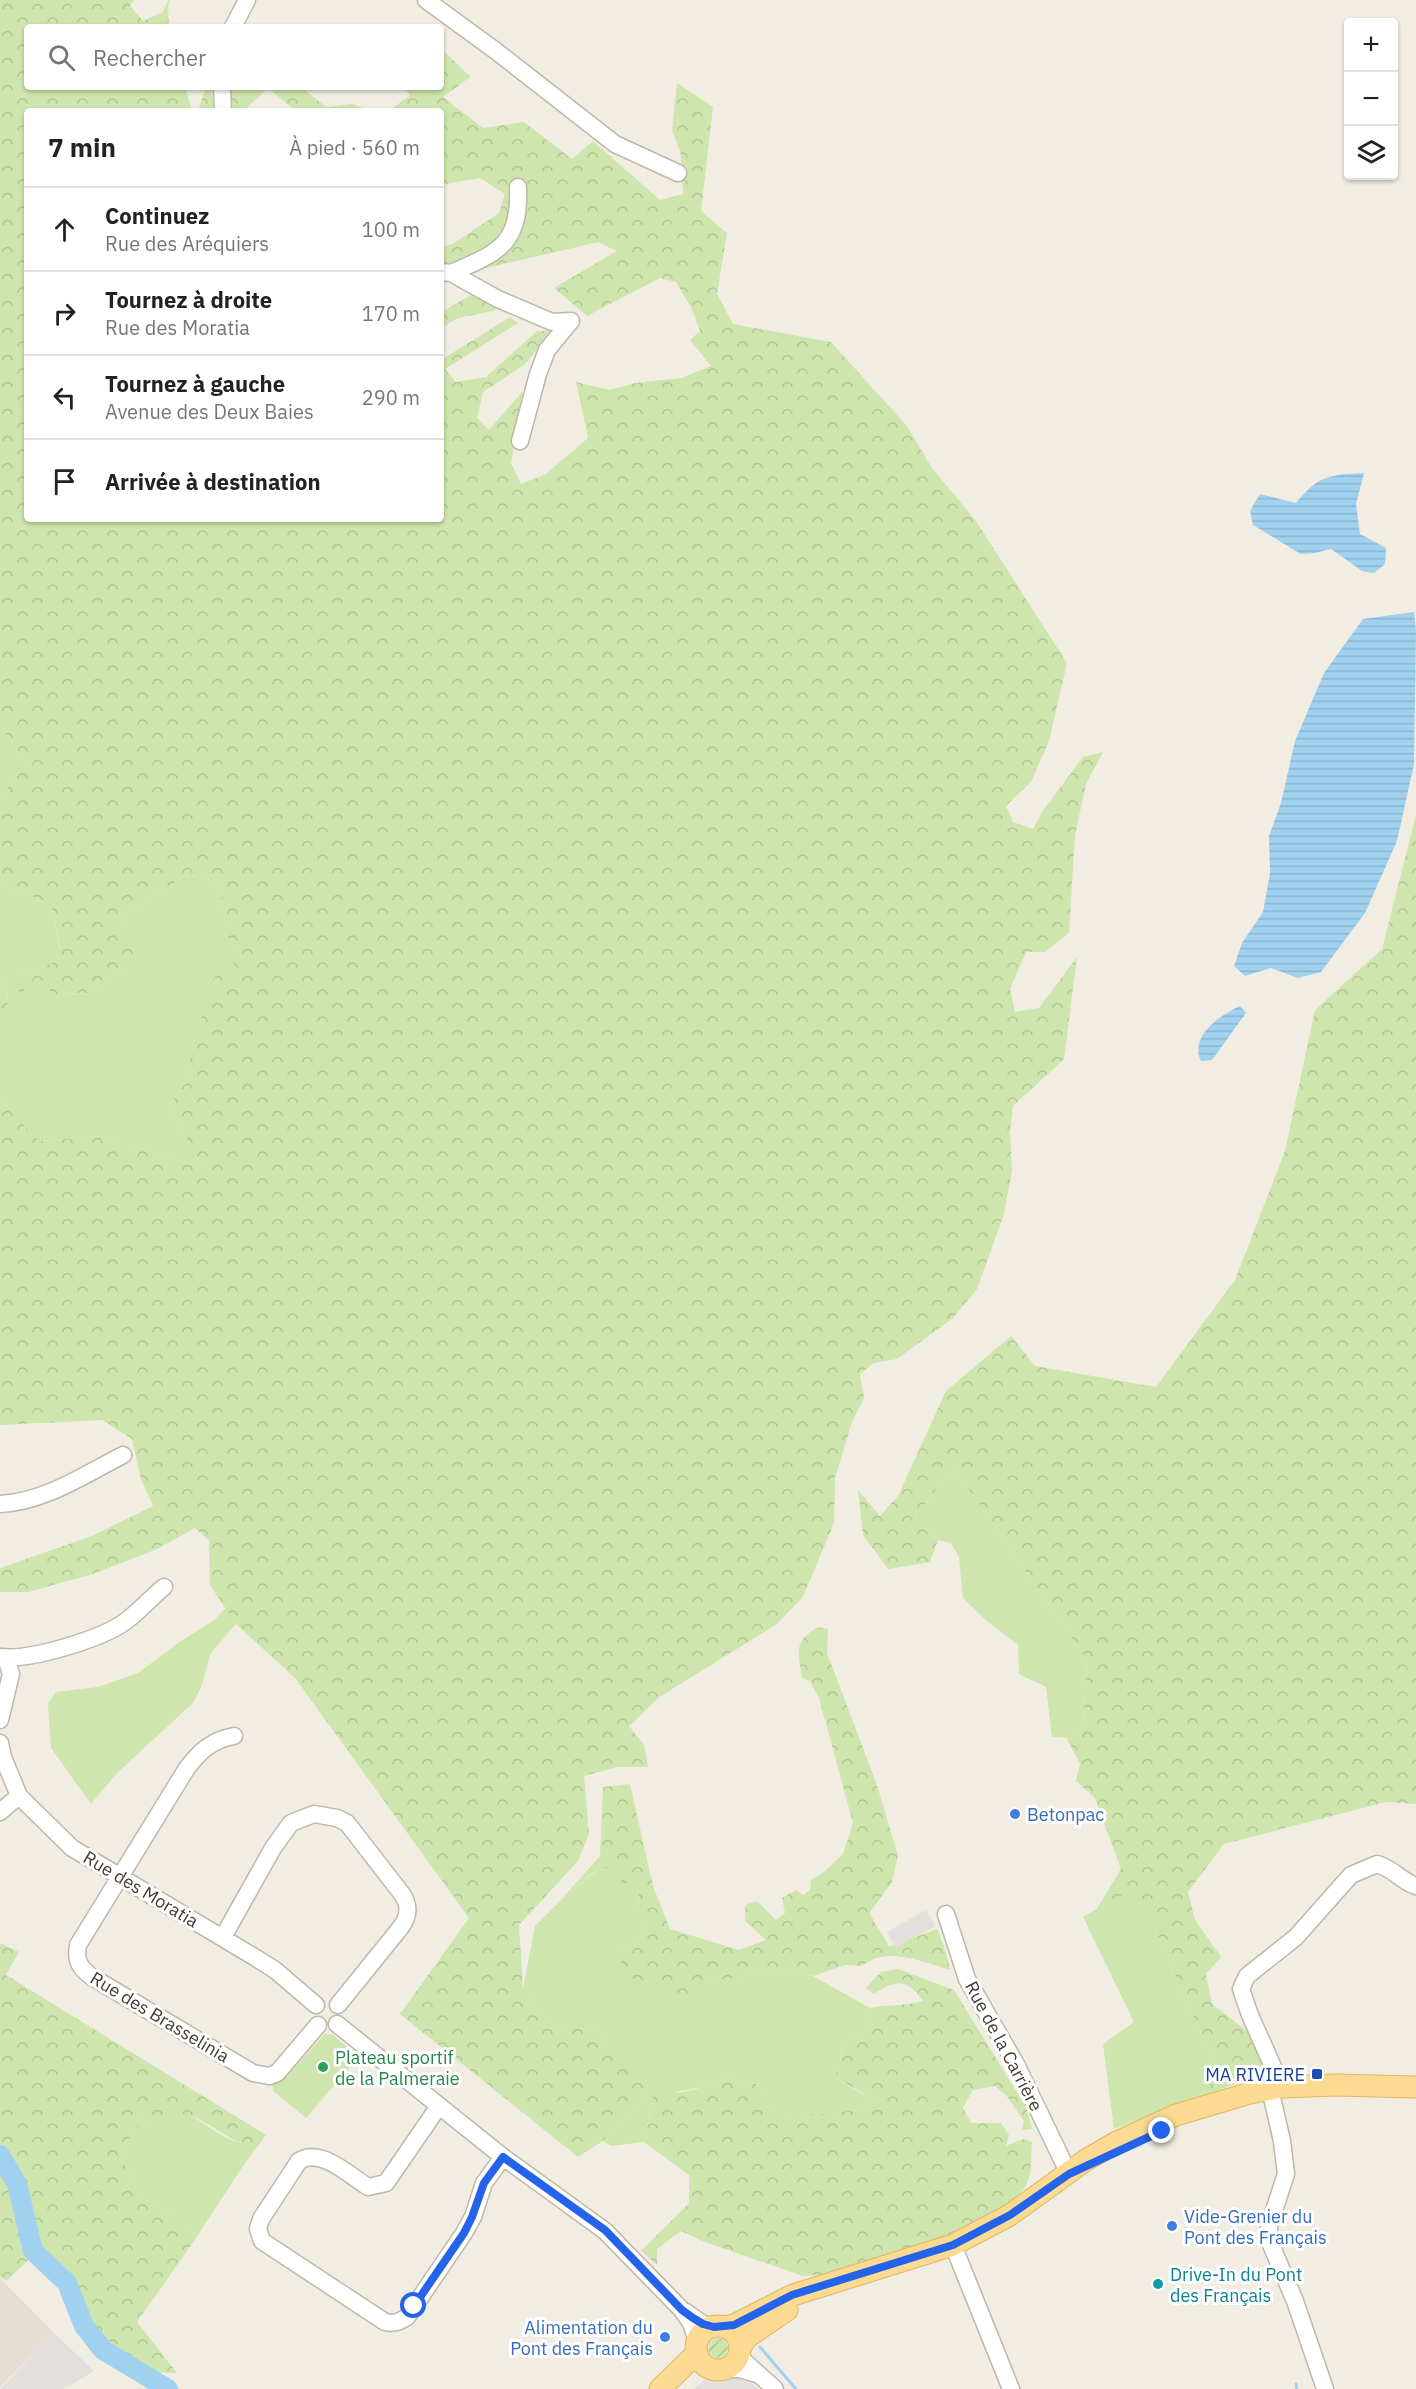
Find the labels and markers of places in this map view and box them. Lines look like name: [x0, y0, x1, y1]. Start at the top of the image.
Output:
place label: Betonpac: [1027, 1803, 1104, 1826]
marker: Betonpac: [1008, 1807, 1022, 1821]
place label: Plateau sportif de la Palmeraie: [335, 2046, 460, 2090]
marker: Plateau sportif de la Palmeraie: [316, 2060, 330, 2074]
place label: MA RIVIERE: [1205, 2063, 1305, 2086]
marker: MA RIVIERE: [1310, 2067, 1324, 2081]
place label: Vide-Grenier du Pont des Français: [1184, 2205, 1327, 2249]
marker: Vide-Grenier du Pont des Français: [1165, 2219, 1179, 2233]
place label: Drive-In du Pont des Français: [1170, 2263, 1302, 2307]
marker: Drive-In du Pont des Français: [1151, 2277, 1165, 2291]
place label: Alimentation du Pont des Français: [510, 2316, 653, 2360]
marker: Alimentation du Pont des Français: [658, 2330, 672, 2344]

